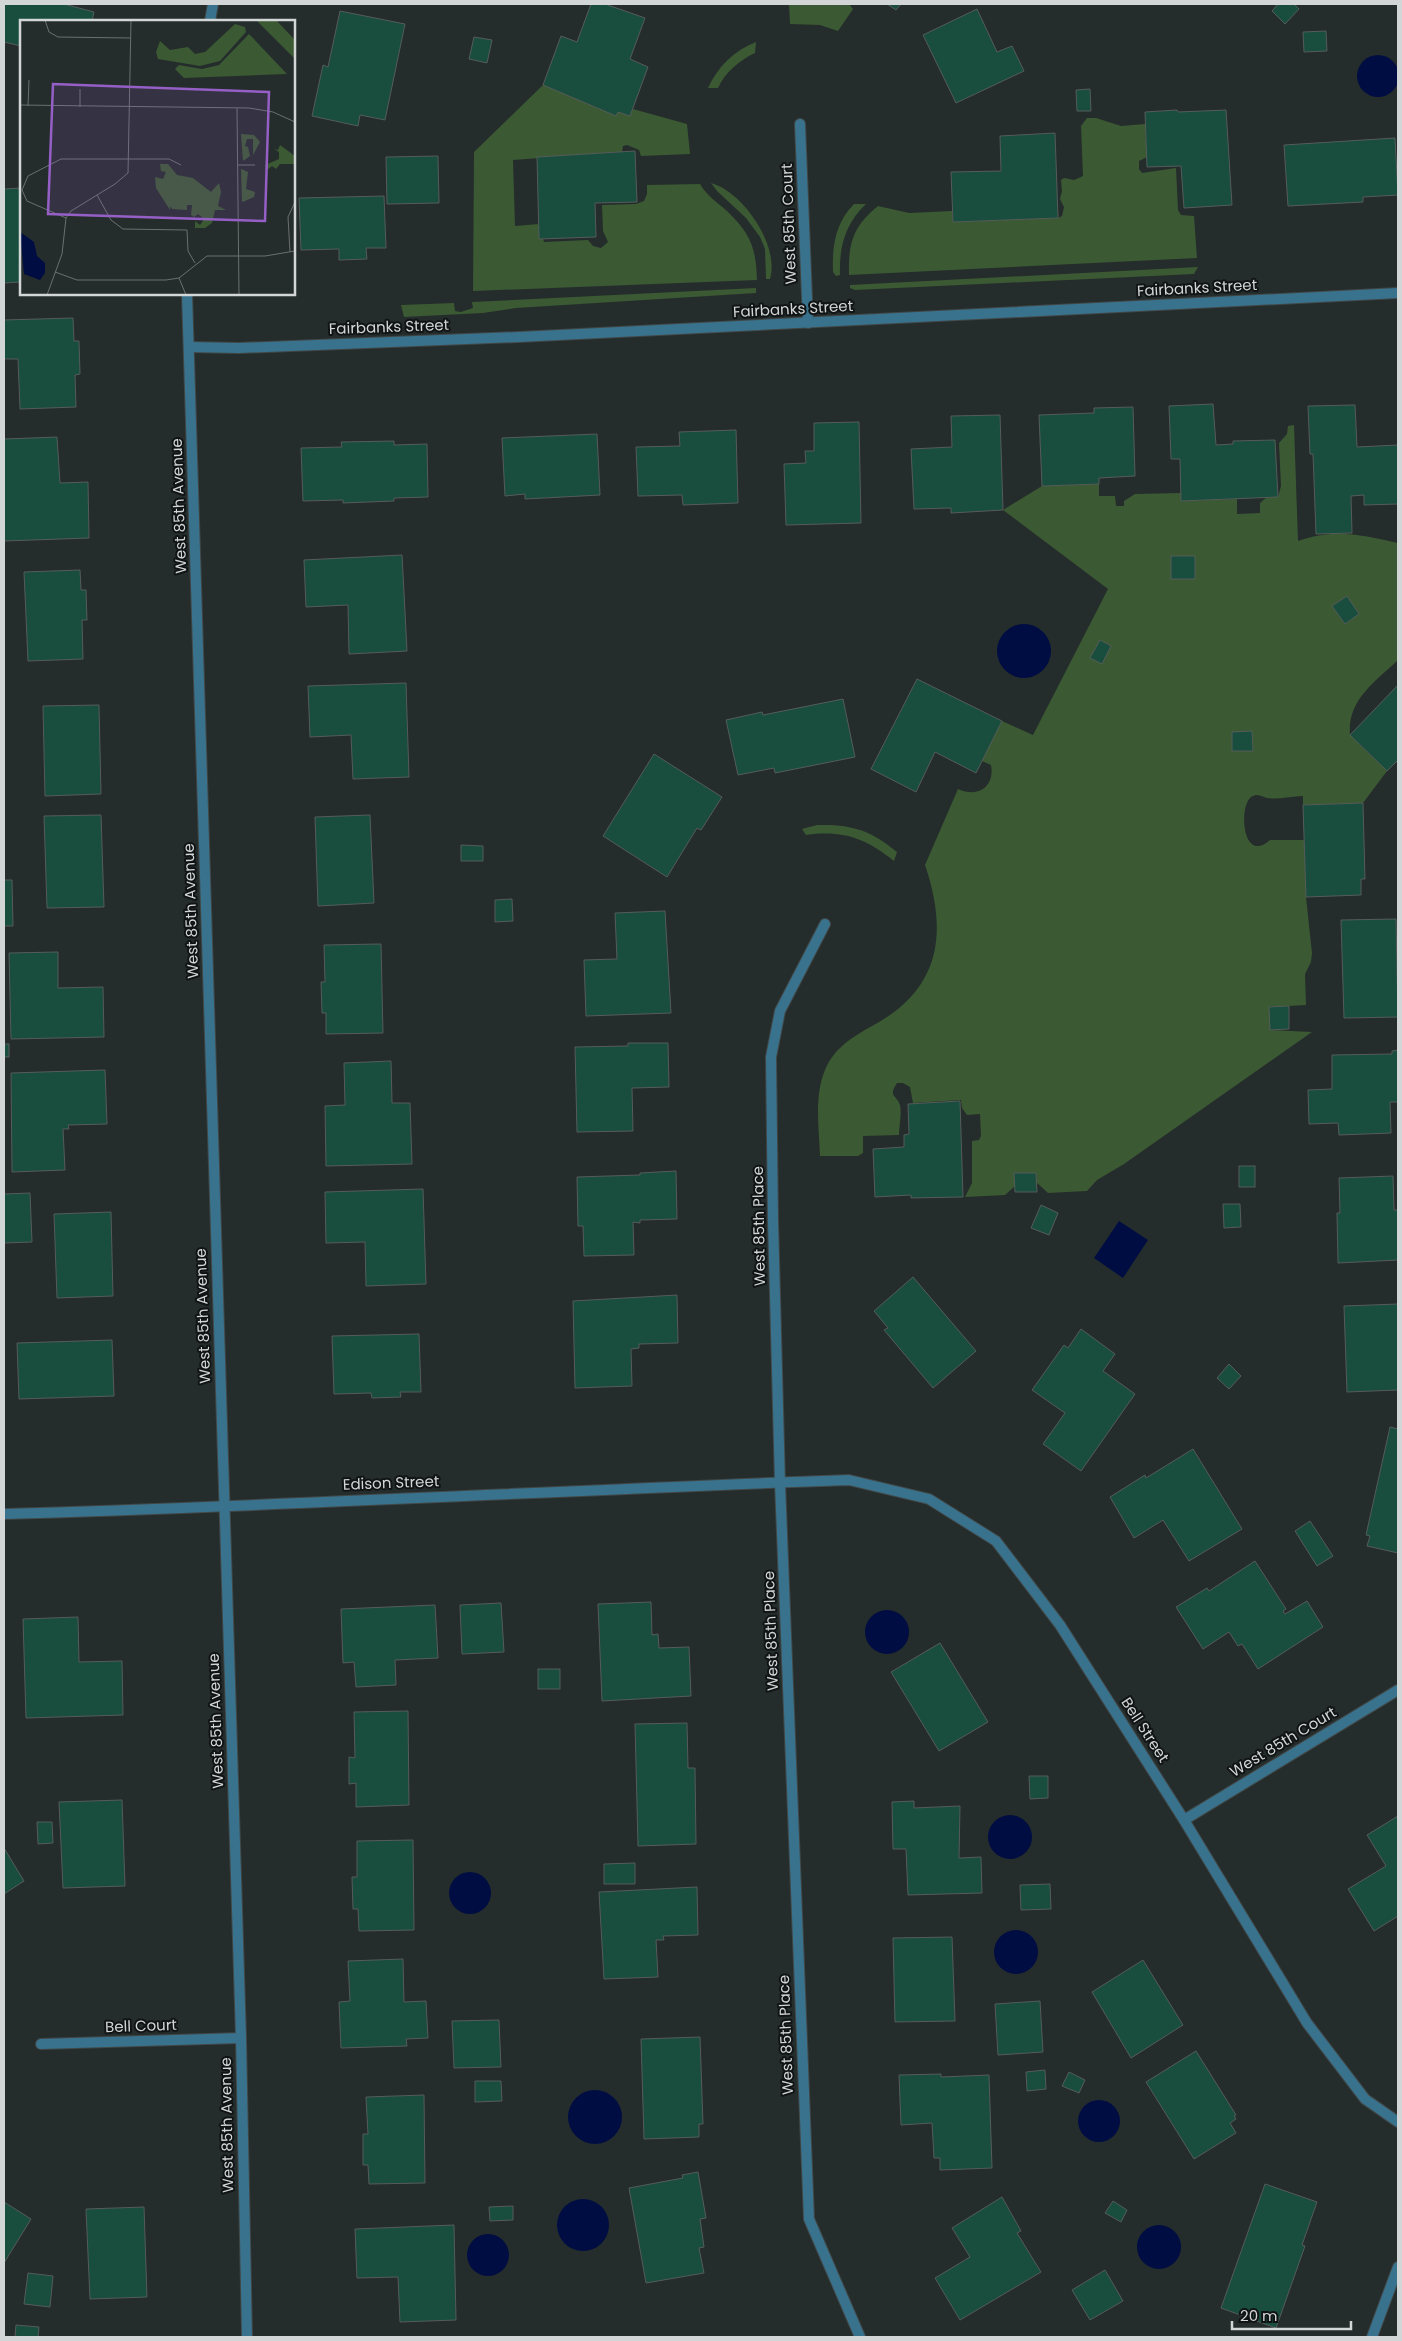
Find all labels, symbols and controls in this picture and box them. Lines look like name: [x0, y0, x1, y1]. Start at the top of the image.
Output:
inset map: [20, 20, 295, 295]
street label: West 85th Court: [776, 163, 801, 285]
street label: Fairbanks Street: [1136, 274, 1258, 301]
street label: Fairbanks Street: [732, 295, 854, 322]
street label: Fairbanks Street: [328, 314, 449, 339]
street label: West 85th Avenue: [166, 438, 191, 574]
street label: West 85th Avenue: [178, 843, 203, 979]
street label: West 85th Place: [747, 1166, 770, 1286]
street label: West 85th Avenue: [190, 1248, 215, 1384]
street label: Edison Street: [342, 1470, 440, 1495]
street label: West 85th Place: [758, 1571, 783, 1691]
street label: West 85th Avenue: [203, 1653, 228, 1789]
street label: Bell Street: [1117, 1693, 1174, 1766]
street label: West 85th Court: [1225, 1701, 1340, 1782]
street label: West 85th Place: [773, 1975, 798, 2095]
street label: Bell Court: [105, 2014, 177, 2037]
street label: West 85th Avenue: [215, 2057, 238, 2193]
scale bar: [1232, 2298, 1351, 2330]
text: 20 m: [1240, 2305, 1278, 2326]

